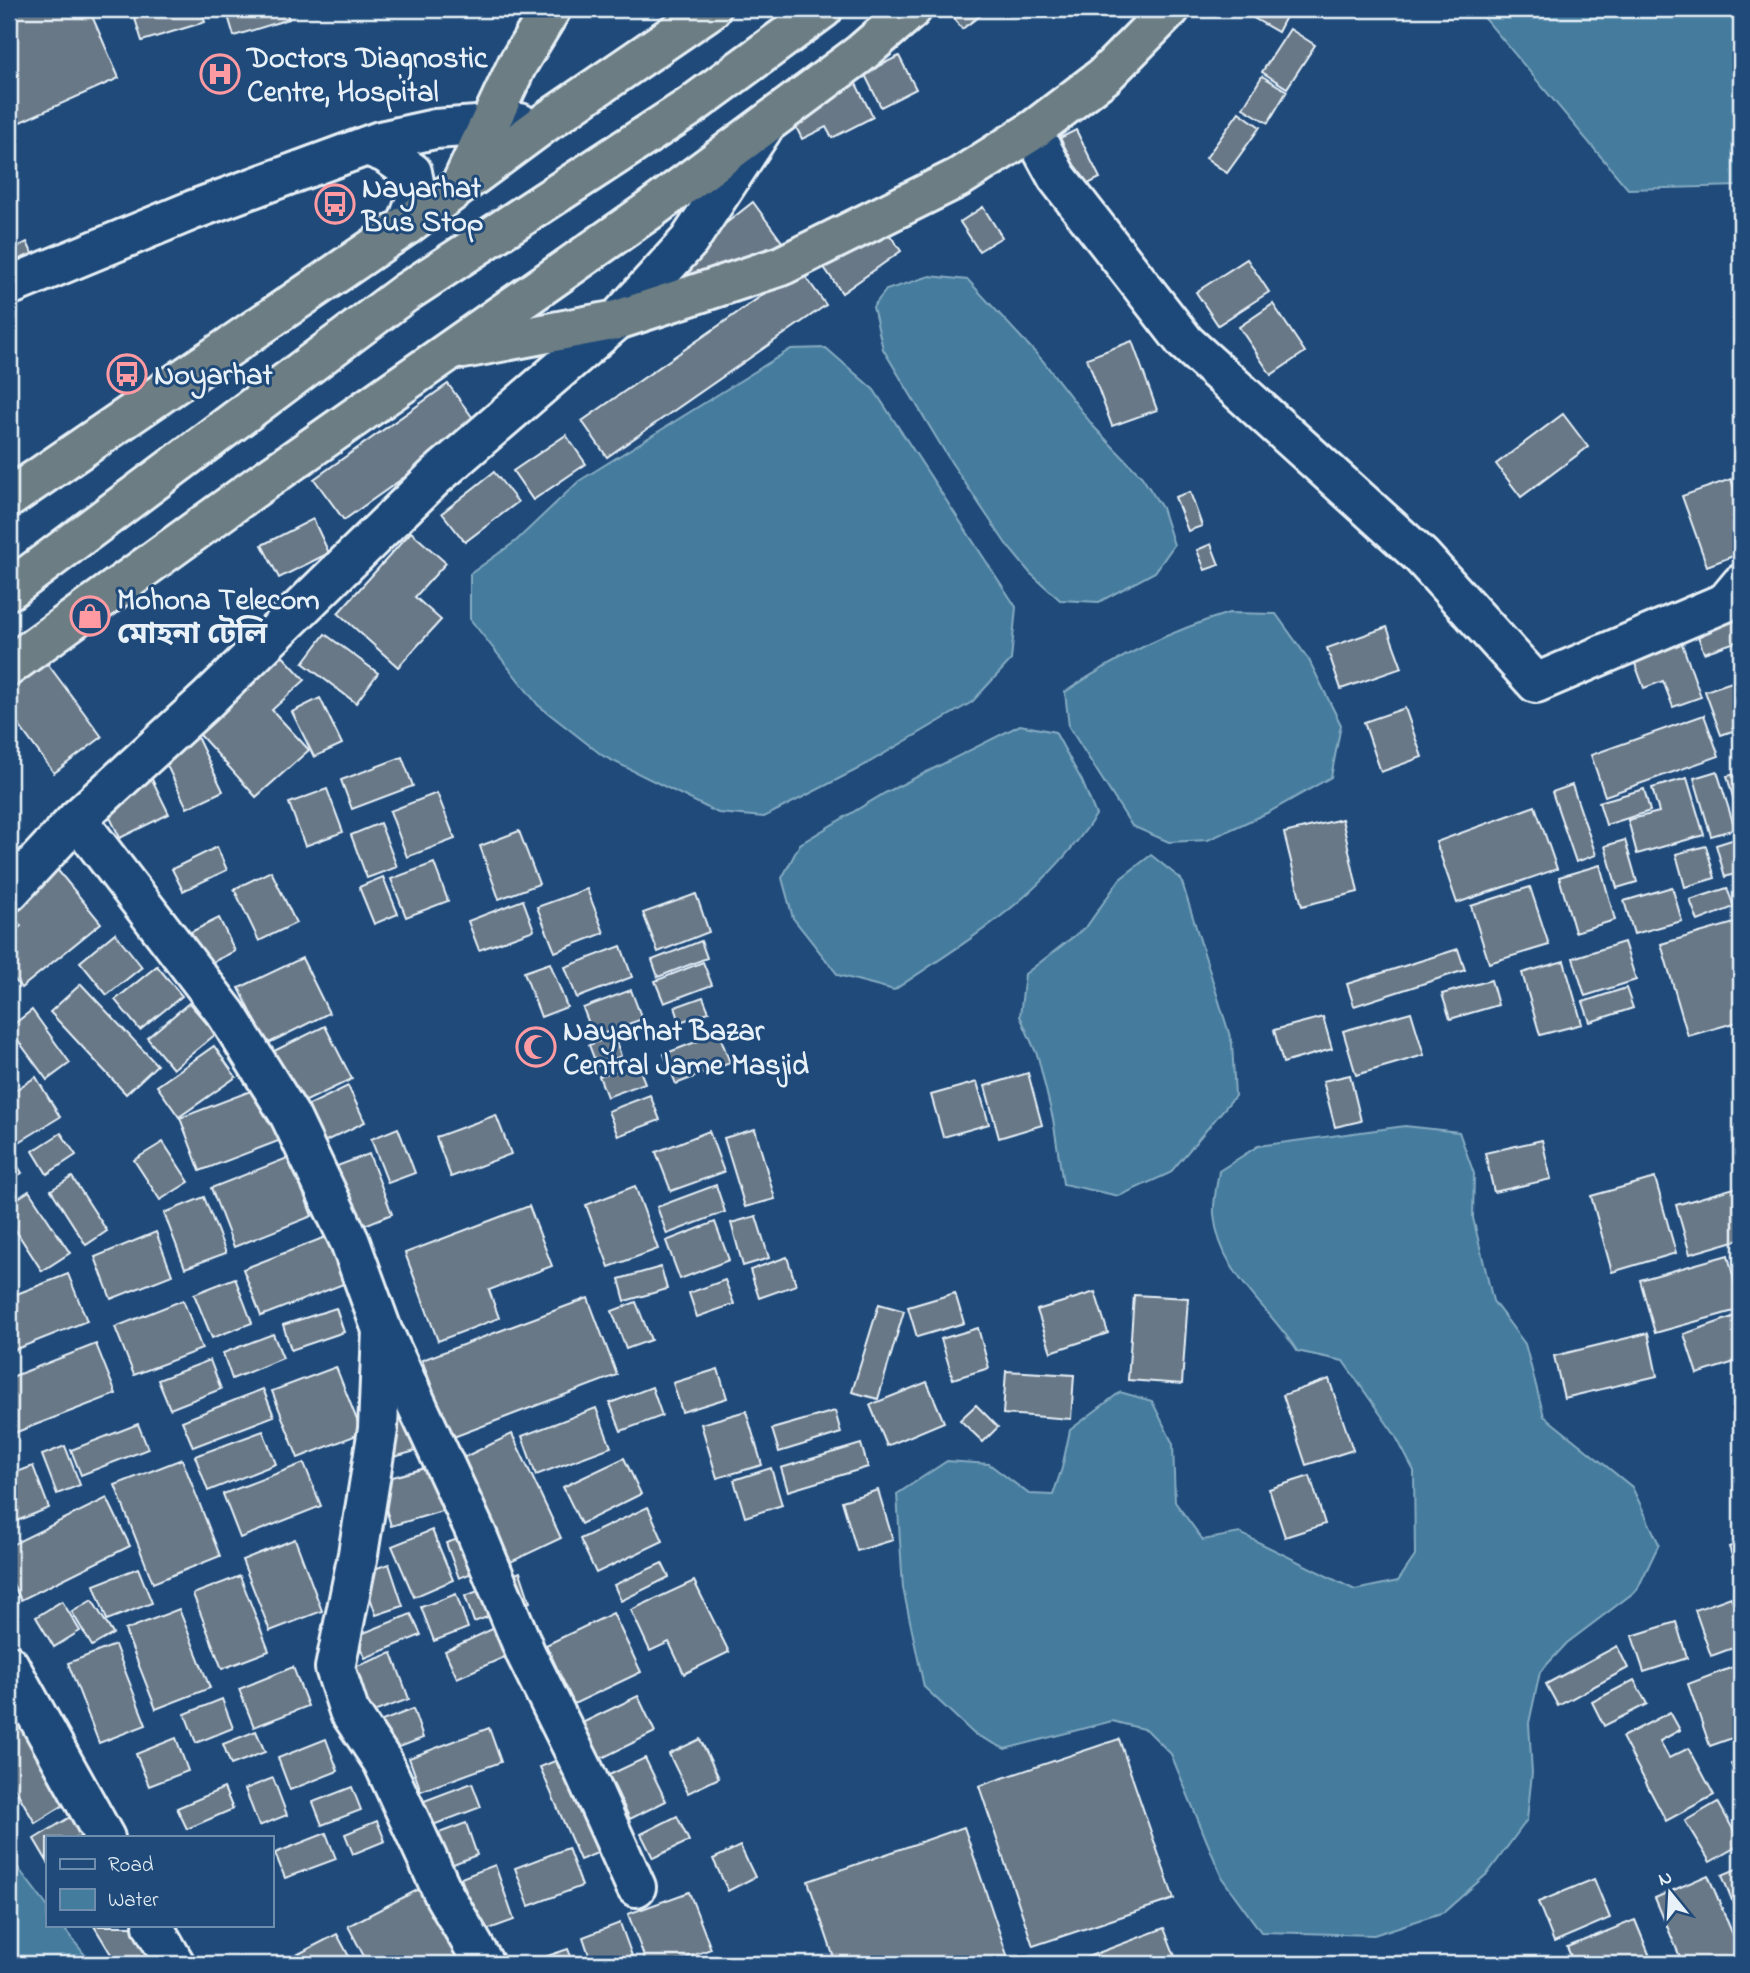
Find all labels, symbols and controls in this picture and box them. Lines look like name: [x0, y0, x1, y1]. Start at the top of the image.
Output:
place label: Doctors Diagnostic Centre, Hospital: [245, 38, 488, 116]
hospital icon: Doctors Diagnostic Centre, Hospital: [199, 53, 241, 95]
place label: Nayarhat Bus Stop: [360, 168, 483, 246]
bus stop icon: Nayarhat Bus Stop: [314, 183, 356, 225]
bus stop icon: Noyarhat: [106, 353, 148, 395]
place label: Noyarhat: [154, 355, 273, 399]
place label: Mohona Telecom মোহনা টেলি: [117, 580, 320, 658]
shop icon: Mohona Telecom মোহনা টেলি: [69, 595, 111, 637]
place label: Nayarhat Bazar Central Jame Masjid: [563, 1011, 809, 1089]
mosque icon: Nayarhat Bazar Central Jame Masjid: [515, 1026, 557, 1068]
legend: [46, 1836, 273, 1927]
text: Road: [108, 1851, 154, 1881]
north arrow: [1634, 1857, 1704, 1927]
text: N: [1655, 1864, 1676, 1894]
text: Water: [108, 1886, 159, 1916]

